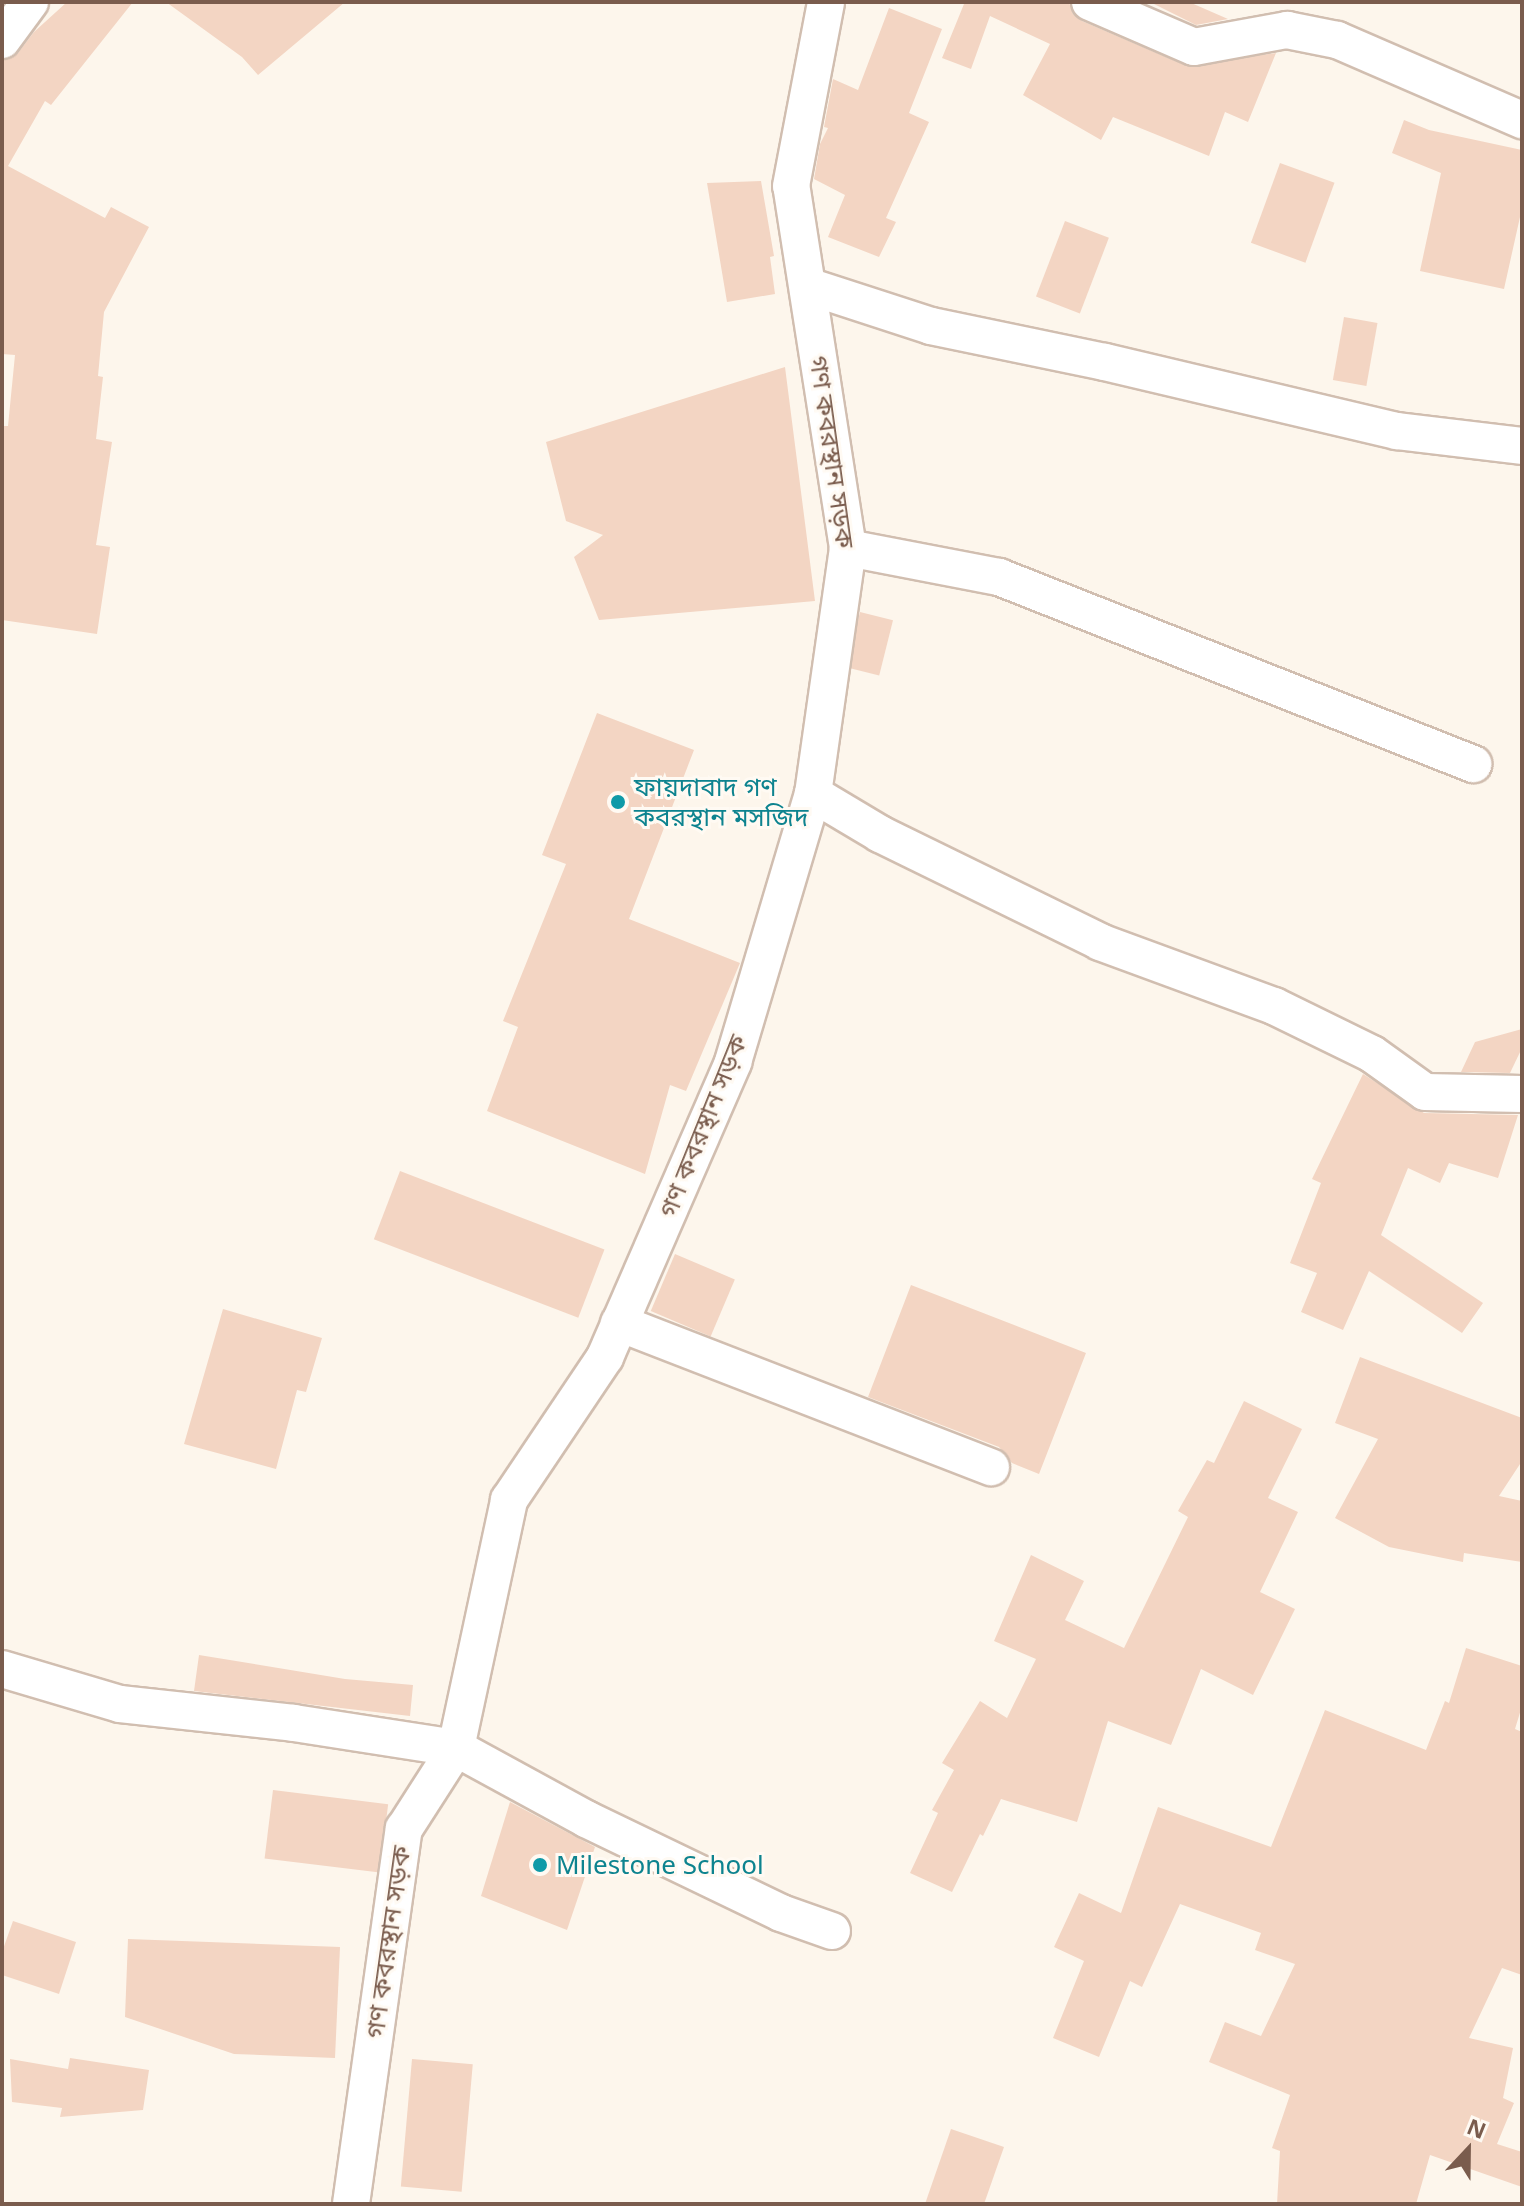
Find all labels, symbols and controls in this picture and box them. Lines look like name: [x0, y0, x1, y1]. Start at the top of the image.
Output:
street label: গণ কবরস্থান সড়ক: [803, 354, 861, 550]
place label: ফায়দাবাদ গণ কবরস্থান মসজিদ: [634, 771, 808, 832]
marker: ফায়দাবাদ গণ কবরস্থান মসজিদ: [609, 793, 627, 811]
street label: গণ কবরস্থান সড়ক: [652, 1030, 754, 1222]
street label: গণ কবরস্থান সড়ক: [359, 1844, 417, 2040]
place label: Milestone School: [556, 1849, 764, 1881]
marker: Milestone School: [531, 1856, 549, 1874]
north arrow: [1428, 2110, 1508, 2190]
text: N: [1463, 2110, 1491, 2145]

